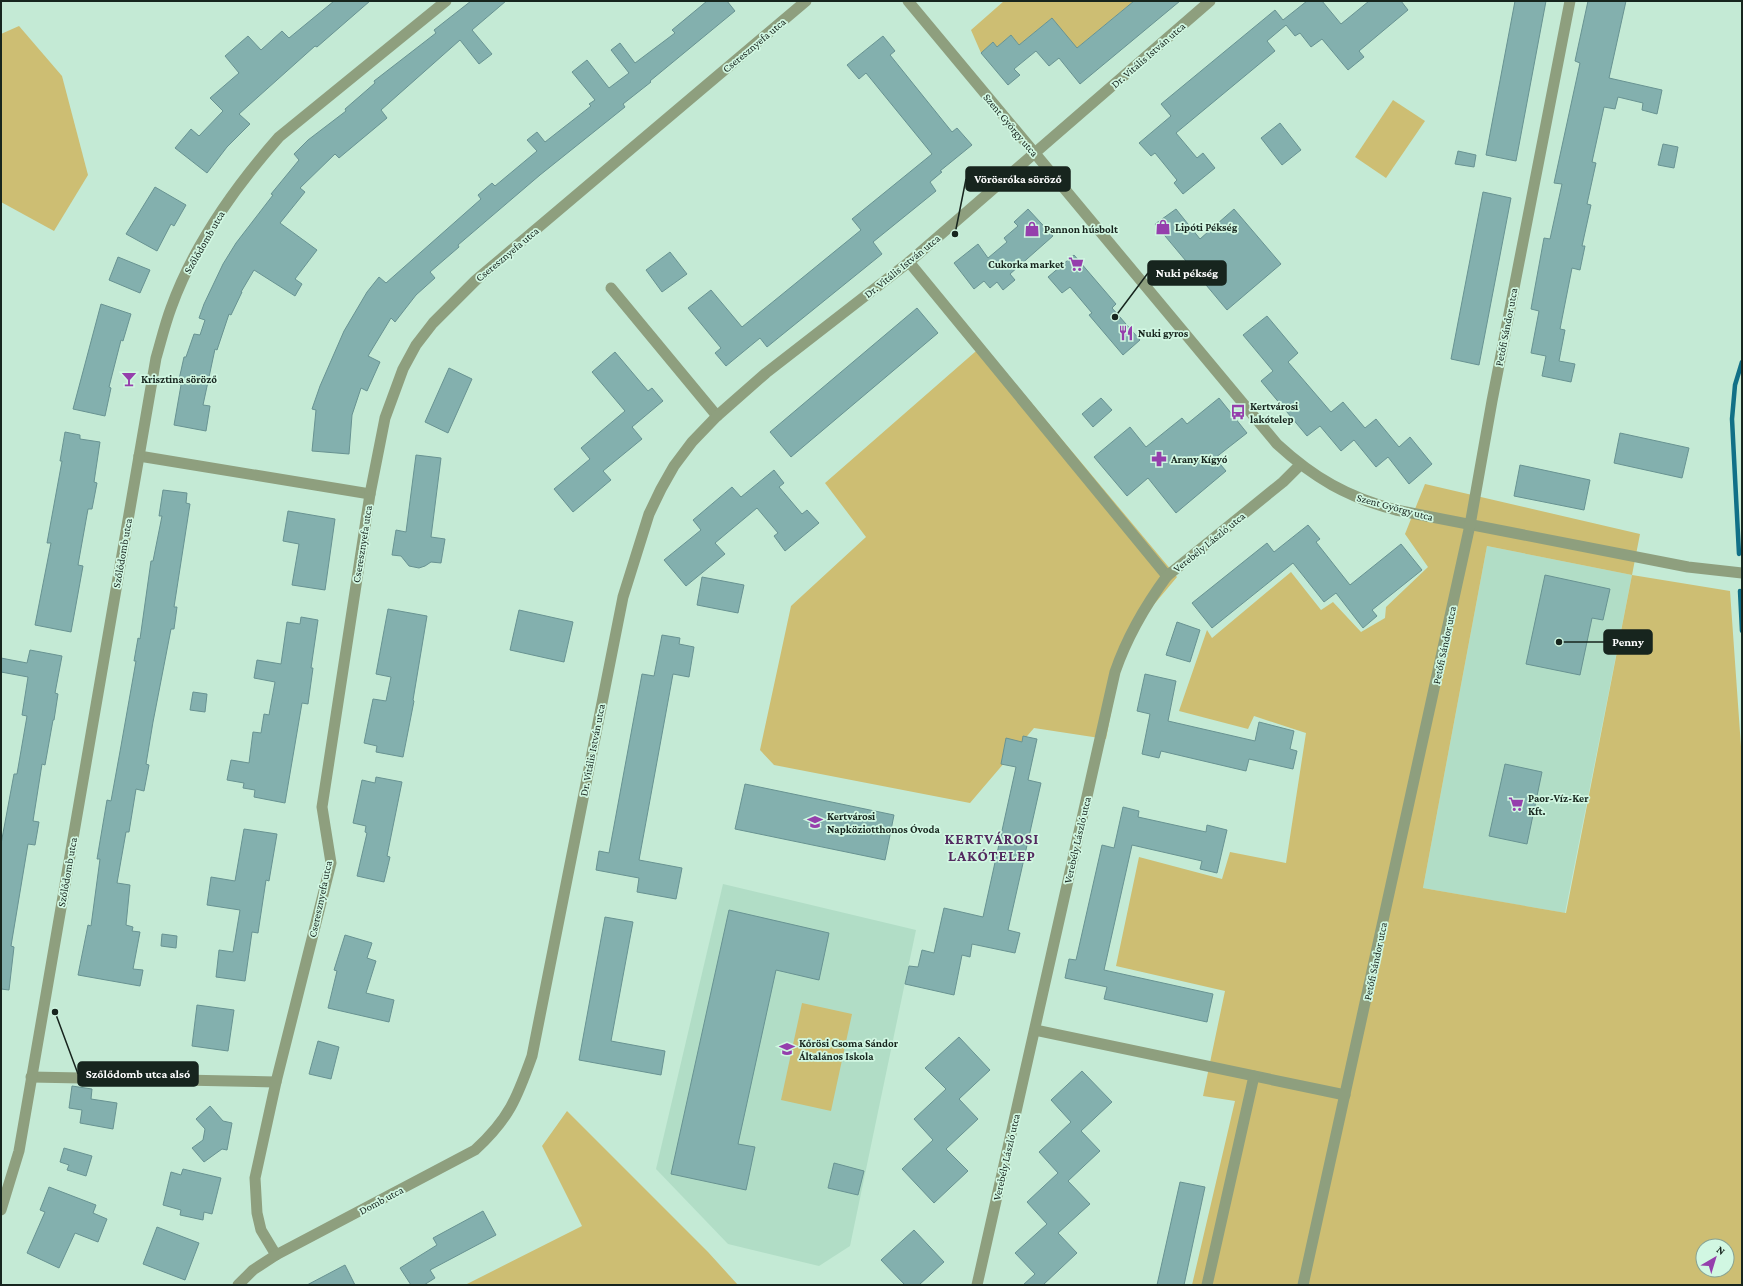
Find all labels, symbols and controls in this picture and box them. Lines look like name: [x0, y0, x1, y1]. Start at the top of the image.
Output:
street label: Cseresznyefa utca: [720, 15, 788, 76]
street label: Dr. Vitális István utca: [1109, 20, 1187, 90]
street label: Szent György utca: [980, 91, 1041, 160]
callout: Vörösróka söröző: [966, 167, 1070, 191]
text: Vörösróka söröző: [973, 172, 1062, 186]
street label: Szőlődomb utca: [181, 208, 227, 276]
shop icon: Lipóti Pékség: [1154, 218, 1172, 236]
shop icon: Pannon húsbolt: [1023, 220, 1041, 238]
place label: Lipóti Pékség: [1175, 221, 1238, 233]
place label: Pannon húsbolt: [1044, 223, 1118, 235]
street label: Cseresznyefa utca: [473, 224, 541, 285]
street label: Dr. Vitális István utca: [862, 232, 942, 300]
supermarket icon: Cukorka market: [1067, 255, 1085, 273]
place label: Cukorka market: [988, 258, 1064, 270]
callout: Nuki pékség: [1148, 261, 1226, 285]
text: Nuki pékség: [1156, 266, 1218, 280]
street label: Petőfi Sándor utca: [1493, 287, 1519, 367]
restaurant icon: Nuki gyros: [1117, 324, 1135, 342]
place label: Nuki gyros: [1138, 327, 1189, 339]
bar icon: Krisztina söröző: [120, 370, 138, 388]
place label: Krisztina söröző: [141, 373, 217, 385]
place label: Kertvárosi lakótelep: [1250, 400, 1299, 425]
bus stop icon: Kertvárosi lakótelep: [1229, 403, 1247, 421]
pharmacy icon: Arany Kígyó: [1150, 450, 1168, 468]
place label: Arany Kígyó: [1170, 453, 1228, 465]
street label: Szent György utca: [1355, 491, 1435, 524]
street label: Cseresznyefa utca: [350, 504, 375, 584]
street label: Verebély László utca: [1171, 509, 1248, 575]
street label: Szőlődomb utca: [110, 517, 134, 589]
street label: Petőfi Sándor utca: [1430, 605, 1458, 685]
callout: Penny: [1604, 630, 1652, 654]
text: Penny: [1612, 635, 1644, 649]
street label: Dr. Vitális István utca: [577, 703, 607, 797]
place label: Paor-Víz-Ker Kft.: [1528, 792, 1589, 817]
street label: Verebély László utca: [1061, 795, 1094, 885]
supermarket icon: Paor-Víz-Ker Kft.: [1507, 795, 1525, 813]
place label: Kertvárosi Napköziotthonos Óvoda: [827, 810, 940, 835]
school or university icon: Kertvárosi Napköziotthonos Óvoda: [806, 813, 824, 831]
district label: KERTVÁROSI LAKÓTELEP: [945, 831, 1039, 864]
street label: Szőlődomb utca: [55, 836, 79, 908]
street label: Cseresznyefa utca: [306, 859, 335, 939]
street label: Petőfi Sándor utca: [1361, 921, 1389, 1001]
place label: Kőrösi Csoma Sándor Általános Iskola: [798, 1037, 899, 1062]
school or university icon: Kőrösi Csoma Sándor Általános Iskola: [778, 1040, 796, 1058]
callout: Szőlődomb utca alsó: [78, 1062, 198, 1086]
text: Szőlődomb utca alsó: [86, 1067, 190, 1081]
street label: Verebély László utca: [990, 1112, 1023, 1202]
street label: Domb utca: [357, 1183, 405, 1217]
north arrow: [1695, 1238, 1735, 1278]
text: N: [1715, 1243, 1728, 1257]

